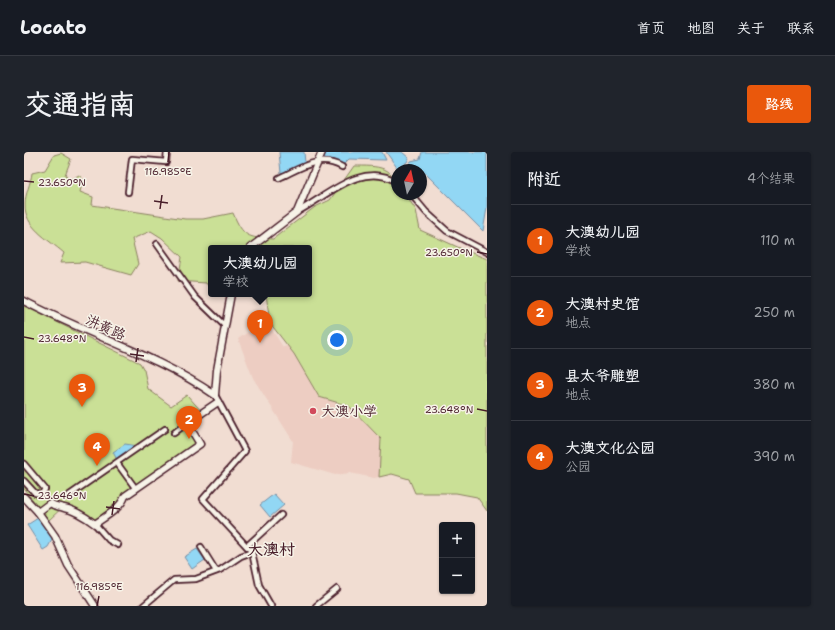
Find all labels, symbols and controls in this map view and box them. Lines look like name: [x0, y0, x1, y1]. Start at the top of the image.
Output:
text: Locato: [20, 15, 87, 40]
text: 首页: [637, 19, 665, 37]
text: 地图: [687, 19, 715, 37]
text: 关于: [737, 19, 765, 37]
text: 联系: [787, 19, 815, 37]
text: 交通指南: [24, 85, 136, 123]
button: 路线: [747, 85, 811, 123]
north arrow: [391, 164, 427, 200]
text: 116.985°E: [144, 165, 192, 178]
text: 附近: [527, 168, 561, 190]
text: 4个结果: [747, 170, 795, 187]
text: 23.650°N: [38, 176, 86, 189]
text: 大澳幼儿园: [565, 222, 640, 242]
text: 1: [537, 232, 543, 249]
text: 110 m: [760, 232, 795, 249]
text: 学校: [565, 242, 591, 259]
popup: [208, 245, 312, 297]
text: 23.650°N: [425, 246, 473, 259]
text: 大澳幼儿园: [222, 253, 298, 273]
text: 学校: [222, 273, 249, 290]
text: 大澳村史馆: [565, 294, 640, 314]
text: 2: [535, 304, 545, 321]
text: 250 m: [754, 304, 795, 321]
street label: 汫黄路: [83, 310, 129, 344]
pin: 1: [247, 310, 273, 343]
text: 地点: [565, 314, 591, 331]
your location: [327, 330, 347, 350]
text: 23.648°N: [38, 332, 86, 345]
text: 县太爷雕塑: [565, 366, 640, 386]
pin: 3: [69, 374, 95, 407]
text: 3: [535, 376, 545, 393]
text: 380 m: [753, 376, 795, 393]
text: 地点: [565, 386, 591, 403]
place label: 大澳小学: [321, 402, 377, 420]
text: 23.648°N: [425, 403, 473, 416]
pin: 2: [176, 406, 202, 439]
marker: 大澳小学: [308, 406, 318, 416]
pin: 4: [84, 433, 110, 466]
text: 大澳文化公园: [565, 438, 655, 458]
text: 4: [535, 448, 545, 465]
text: 390 m: [753, 448, 795, 465]
text: 公园: [565, 458, 591, 475]
text: 23.646°N: [38, 489, 86, 502]
map controls: [439, 522, 475, 594]
button: +: [439, 522, 475, 558]
district label: 大澳村: [247, 539, 295, 560]
button: −: [439, 558, 475, 594]
text: 116.985°E: [75, 580, 123, 593]

